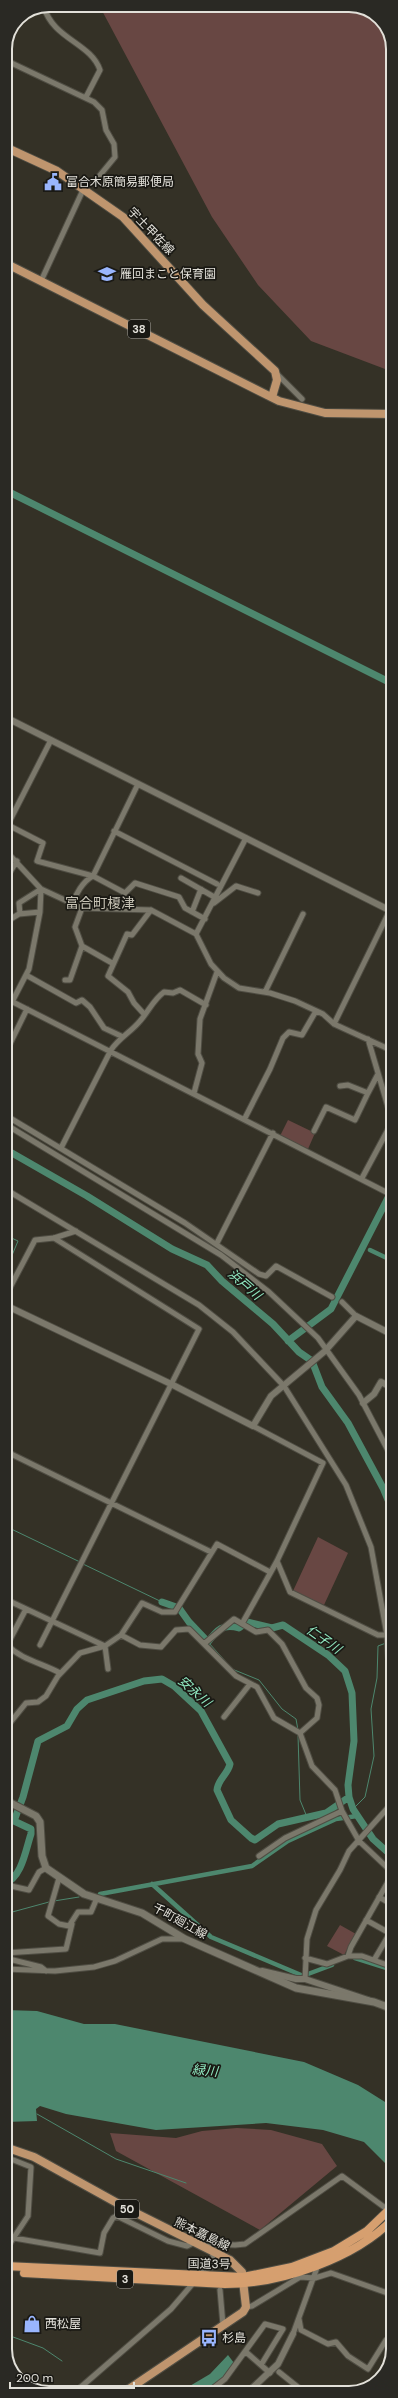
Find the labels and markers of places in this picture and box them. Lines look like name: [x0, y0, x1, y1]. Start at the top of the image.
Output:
public building icon: 富合木原簡易郵便局: [43, 172, 63, 192]
place label: 富合木原簡易郵便局: [66, 174, 174, 190]
school or university icon: 雁回まこと保育園: [97, 264, 117, 284]
place label: 雁回まこと保育園: [120, 266, 216, 282]
shop icon: 西松屋: [22, 2314, 42, 2334]
place label: 西松屋: [45, 2316, 81, 2332]
bus stop icon: 杉島: [199, 2328, 219, 2348]
place label: 杉島: [222, 2330, 246, 2346]

